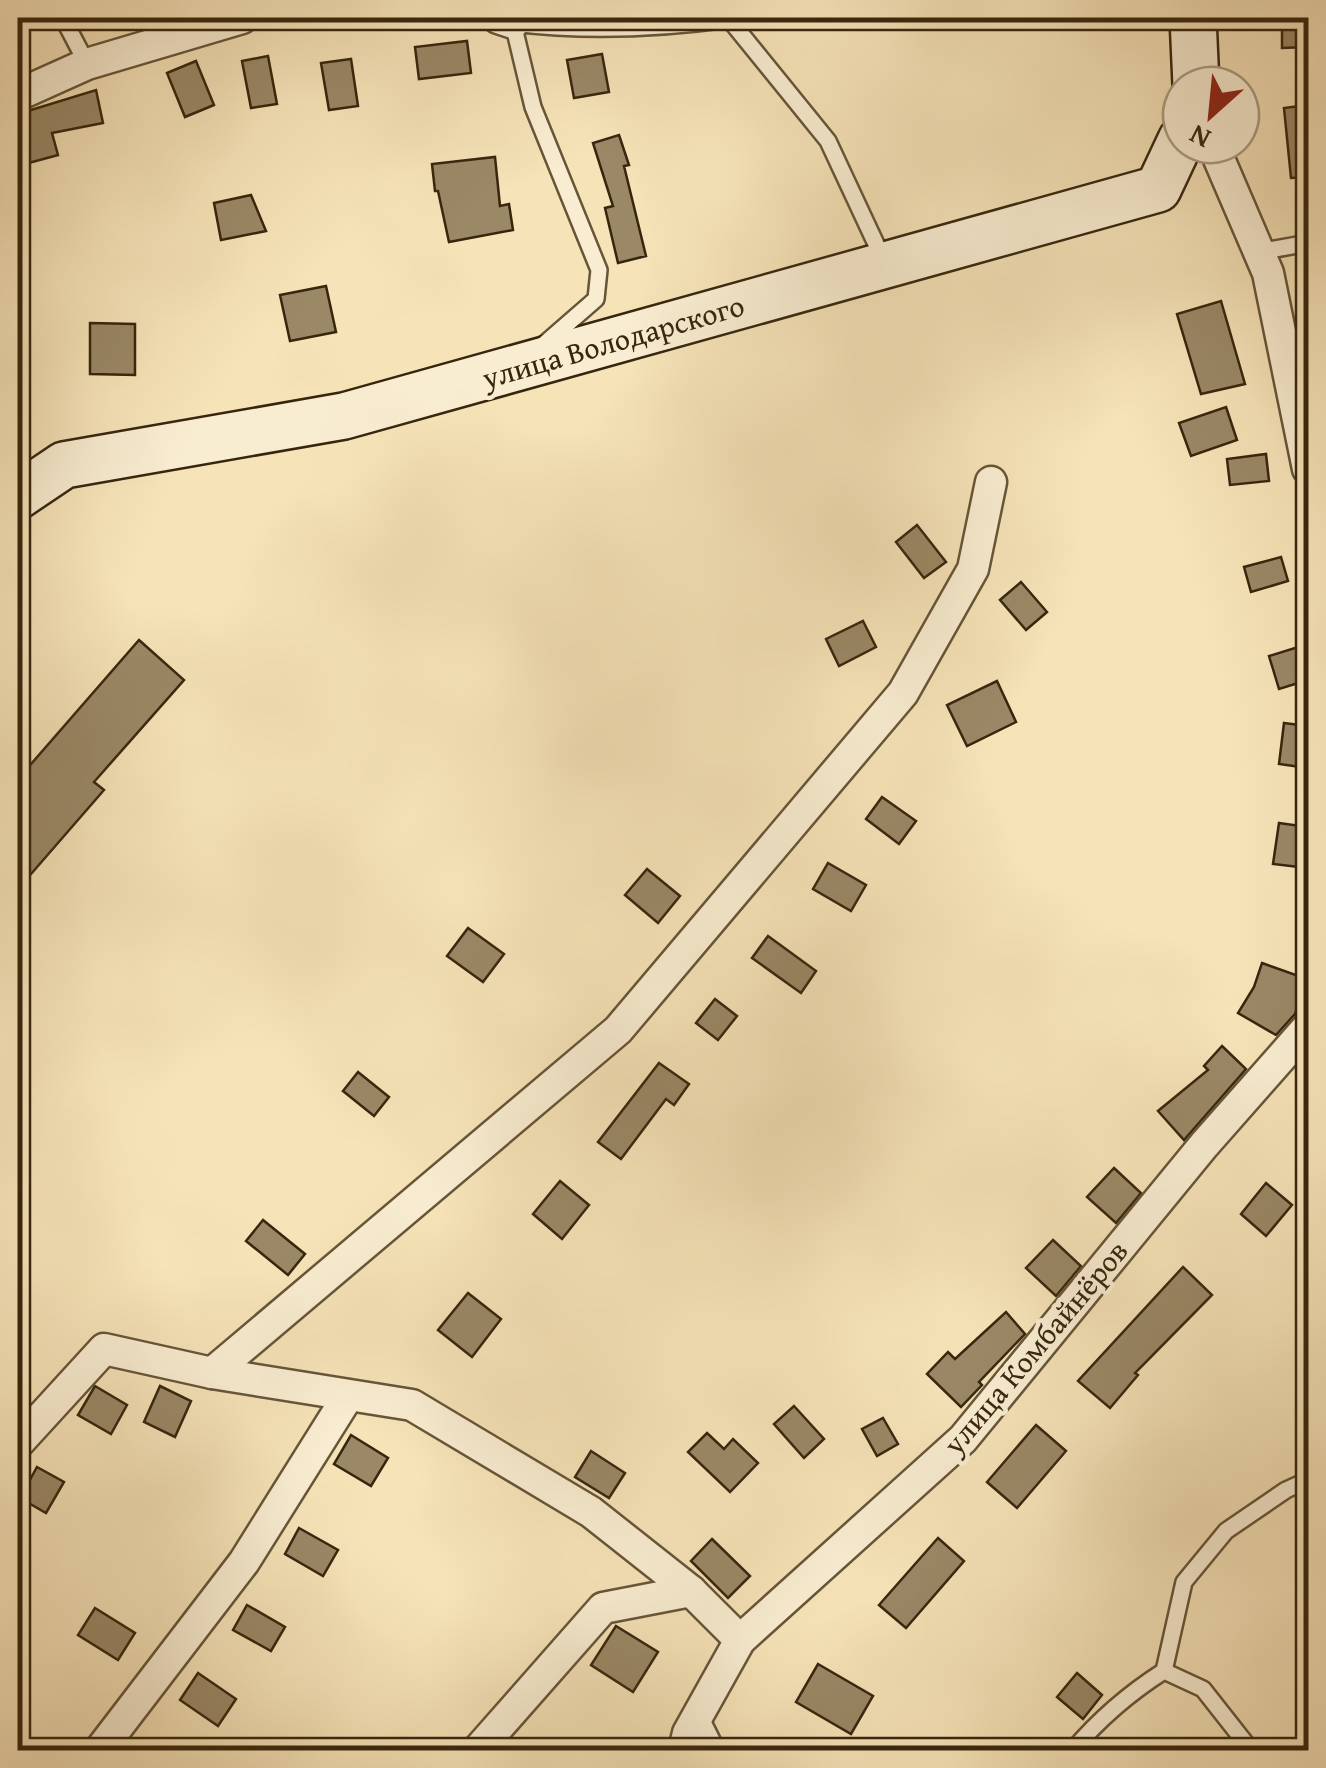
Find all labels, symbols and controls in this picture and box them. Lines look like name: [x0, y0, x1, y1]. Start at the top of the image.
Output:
north arrow: [1161, 65, 1261, 165]
text: N: [1182, 115, 1217, 160]
street label: улица Володарского: [476, 283, 749, 400]
street label: улица Комбайнёров: [931, 1230, 1138, 1465]

